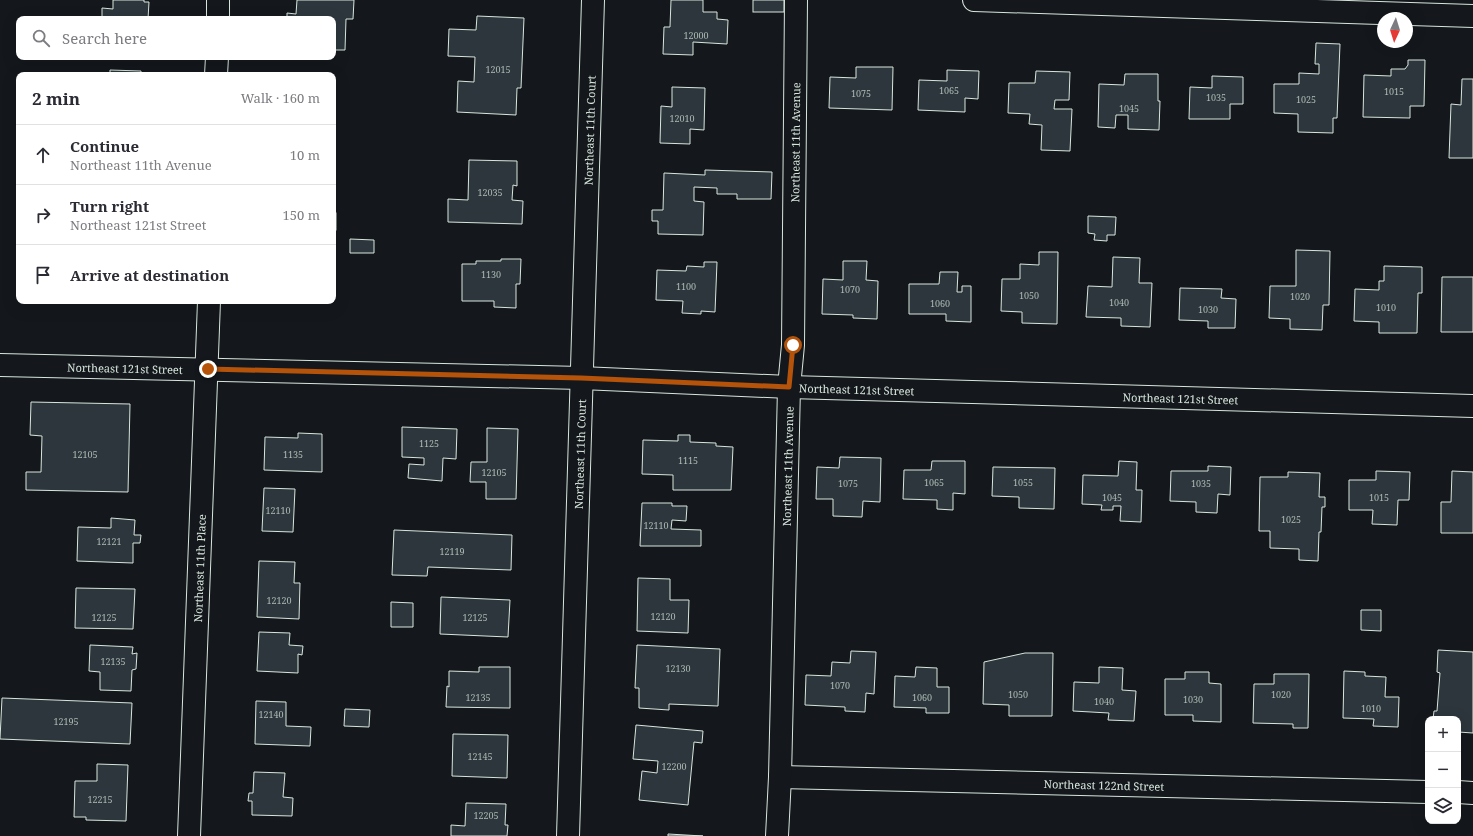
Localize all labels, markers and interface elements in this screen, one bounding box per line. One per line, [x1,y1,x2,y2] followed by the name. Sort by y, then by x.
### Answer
[1377,12,1413,48] north arrow
[16,16,336,60] search box
[30,27,52,49] icon: search
[62,28,147,48] text: Search here
[683,29,709,42] house number: 12000
[485,63,511,76] house number: 12015
[580,75,598,185] street label: Northeast 11th Court
[787,82,803,202] street label: Northeast 11th Avenue
[939,84,959,97] house number: 1065
[1384,85,1404,98] house number: 1015
[32,87,80,110] text: 2 min
[851,87,871,100] house number: 1075
[241,89,320,107] text: Walk · 160 m
[1206,91,1226,104] house number: 1035
[1296,93,1316,106] house number: 1025
[1119,102,1139,115] house number: 1045
[669,112,695,125] house number: 12010
[70,136,139,156] text: Continue
[32,144,54,166] icon: ahead
[290,146,320,164] text: 10 m
[70,156,212,174] text: Northeast 11th Avenue
[477,186,503,199] house number: 12035
[70,196,149,216] text: Turn right
[32,204,54,226] icon: right
[283,206,320,224] text: 150 m
[70,216,206,234] text: Northeast 121st Street
[32,264,54,286] icon: arrive
[70,265,229,285] text: Arrive at destination
[481,268,501,281] house number: 1130
[676,280,696,293] house number: 1100
[840,283,860,296] house number: 1070
[1019,289,1039,302] house number: 1050
[1290,290,1310,303] house number: 1020
[1109,296,1129,309] house number: 1040
[930,297,950,310] house number: 1060
[1376,301,1396,314] house number: 1010
[1198,303,1218,316] house number: 1030
[784,336,802,354] route start
[67,359,183,377] street label: Northeast 121st Street
[199,360,217,378] route end
[799,380,915,398] street label: Northeast 121st Street
[1123,389,1239,407] street label: Northeast 121st Street
[570,399,589,509] street label: Northeast 11th Court
[778,406,796,526] street label: Northeast 11th Avenue
[419,437,439,450] house number: 1125
[72,448,98,461] house number: 12105
[283,448,303,461] house number: 1135
[678,454,698,467] house number: 1115
[481,466,507,479] house number: 12105
[924,476,944,489] house number: 1065
[1013,476,1033,489] house number: 1055
[838,477,858,490] house number: 1075
[1191,477,1211,490] house number: 1035
[1102,491,1122,504] house number: 1045
[1369,491,1389,504] house number: 1015
[265,504,291,517] house number: 12110
[1281,513,1301,526] house number: 1025
[189,514,209,623] street label: Northeast 11th Place
[643,519,669,532] house number: 12110
[96,535,122,548] house number: 12121
[439,545,465,558] house number: 12119
[266,594,292,607] house number: 12120
[650,610,676,623] house number: 12120
[91,611,117,624] house number: 12125
[462,611,488,624] house number: 12125
[100,655,126,668] house number: 12135
[665,662,691,675] house number: 12130
[830,679,850,692] house number: 1070
[1008,688,1028,701] house number: 1050
[1271,688,1291,701] house number: 1020
[465,691,491,704] house number: 12135
[912,691,932,704] house number: 1060
[1183,693,1203,706] house number: 1030
[1094,695,1114,708] house number: 1040
[1361,702,1381,715] house number: 1010
[258,708,284,721] house number: 12140
[53,715,79,728] house number: 12195
[1425,716,1461,824] map controls
[1425,716,1461,752] button: +
[467,750,493,763] house number: 12145
[1425,752,1461,788] button: −
[661,760,687,773] house number: 12200
[1043,776,1164,793] street label: Northeast 122nd Street
[1425,788,1461,824] button: layers
[87,793,113,806] house number: 12215
[473,809,499,822] house number: 12205

